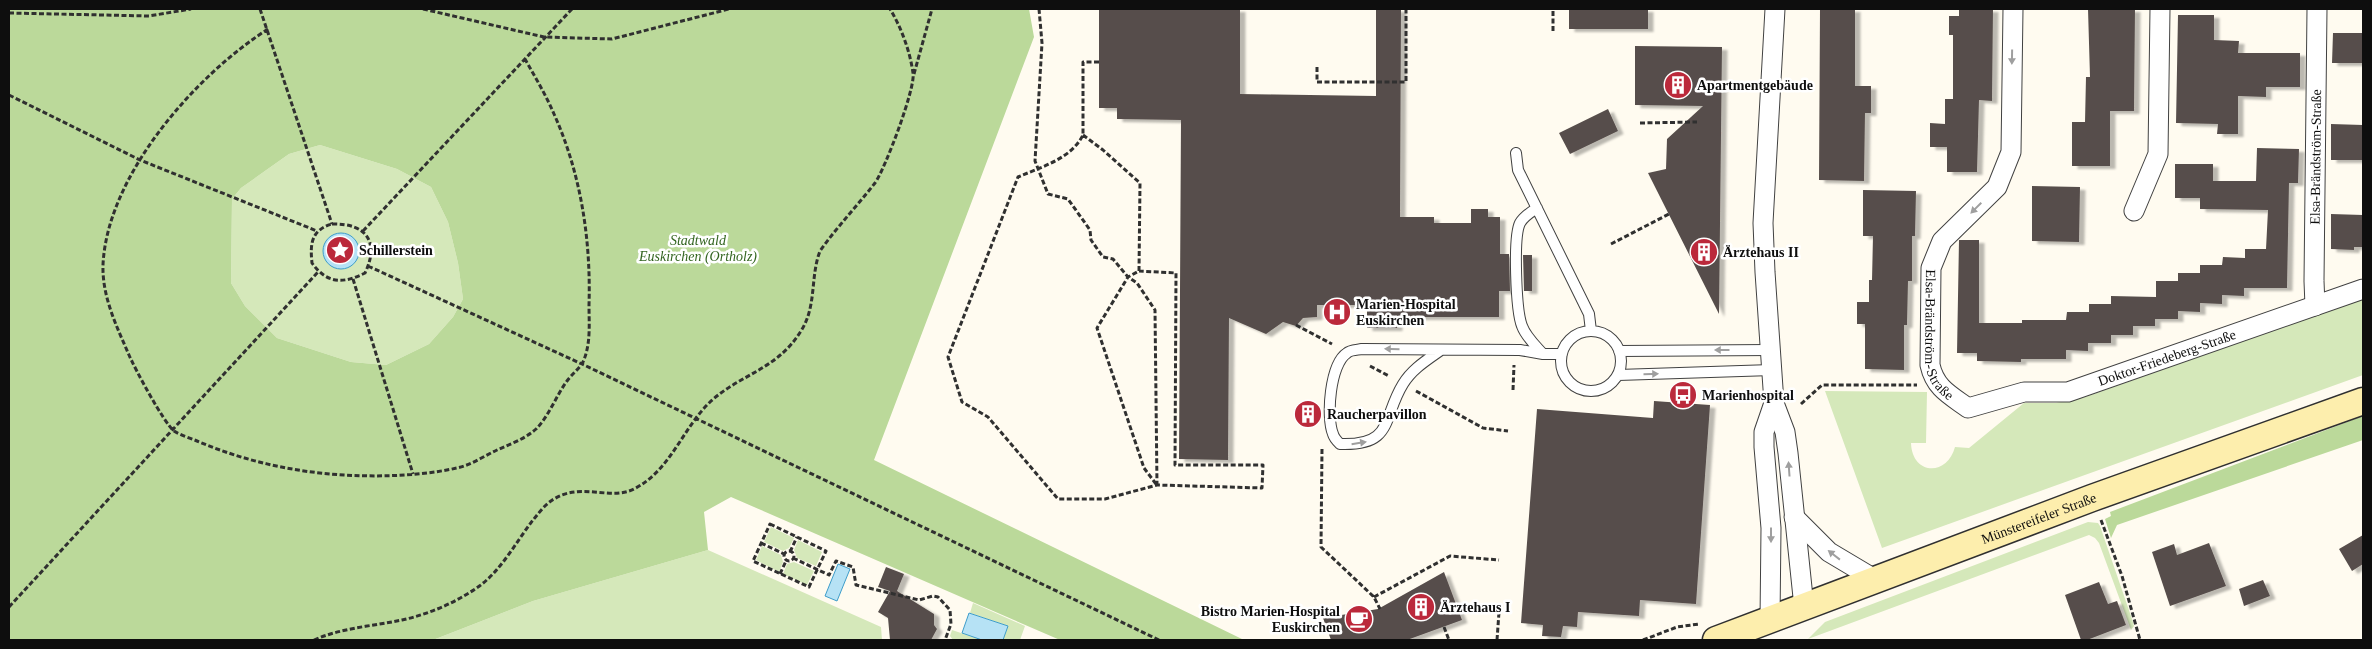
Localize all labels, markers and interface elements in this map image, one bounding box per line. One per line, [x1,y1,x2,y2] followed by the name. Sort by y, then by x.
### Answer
[2008,50,2016,66] one-way arrow
[1663,70,1693,100] building icon: Apartmentgebäude
[1697,78,1813,93] place label: Apartmentgebäude
[2308,89,2324,225] street label: Elsa-Brändström-Straße
[1970,202,1982,214] one-way arrow
[638,233,757,265] park label: Stadtwald Euskirchen (Ortholz)
[325,235,355,265] place icon: Schillerstein
[1689,237,1719,267] building icon: Ärztehaus II
[359,243,433,258] place label: Schillerstein
[1723,245,1799,260] place label: Ärztehaus II
[1922,269,1956,403] street label: Elsa-Brändström-Straße
[1322,297,1352,327] hospital icon: Marien-Hospital Euskirchen
[1356,297,1456,328] place label: Marien-Hospital Euskirchen
[2096,327,2238,389] street label: Doktor-Friedeberg-Straße
[1384,345,1400,353] one-way arrow
[1714,346,1730,354] one-way arrow
[1643,370,1659,378] one-way arrow
[1668,380,1698,410] bus stop icon: Marienhospital
[1702,388,1794,403] place label: Marienhospital
[1293,399,1323,429] building icon: Raucherpavillon
[1327,407,1427,422] place label: Raucherpavillon
[1351,439,1367,447] one-way arrow
[1785,460,1793,476] one-way arrow
[1979,490,2098,547] street label: Münstereifeler Straße
[1766,528,1774,544] one-way arrow
[1828,549,1841,560] one-way arrow
[1406,592,1436,622] building icon: Ärztehaus I
[1440,600,1510,615] place label: Ärztehaus I
[1201,604,1340,635] place label: Bistro Marien-Hospital Euskirchen
[1344,604,1374,634] cafe icon: Bistro Marien-Hospital Euskirchen

